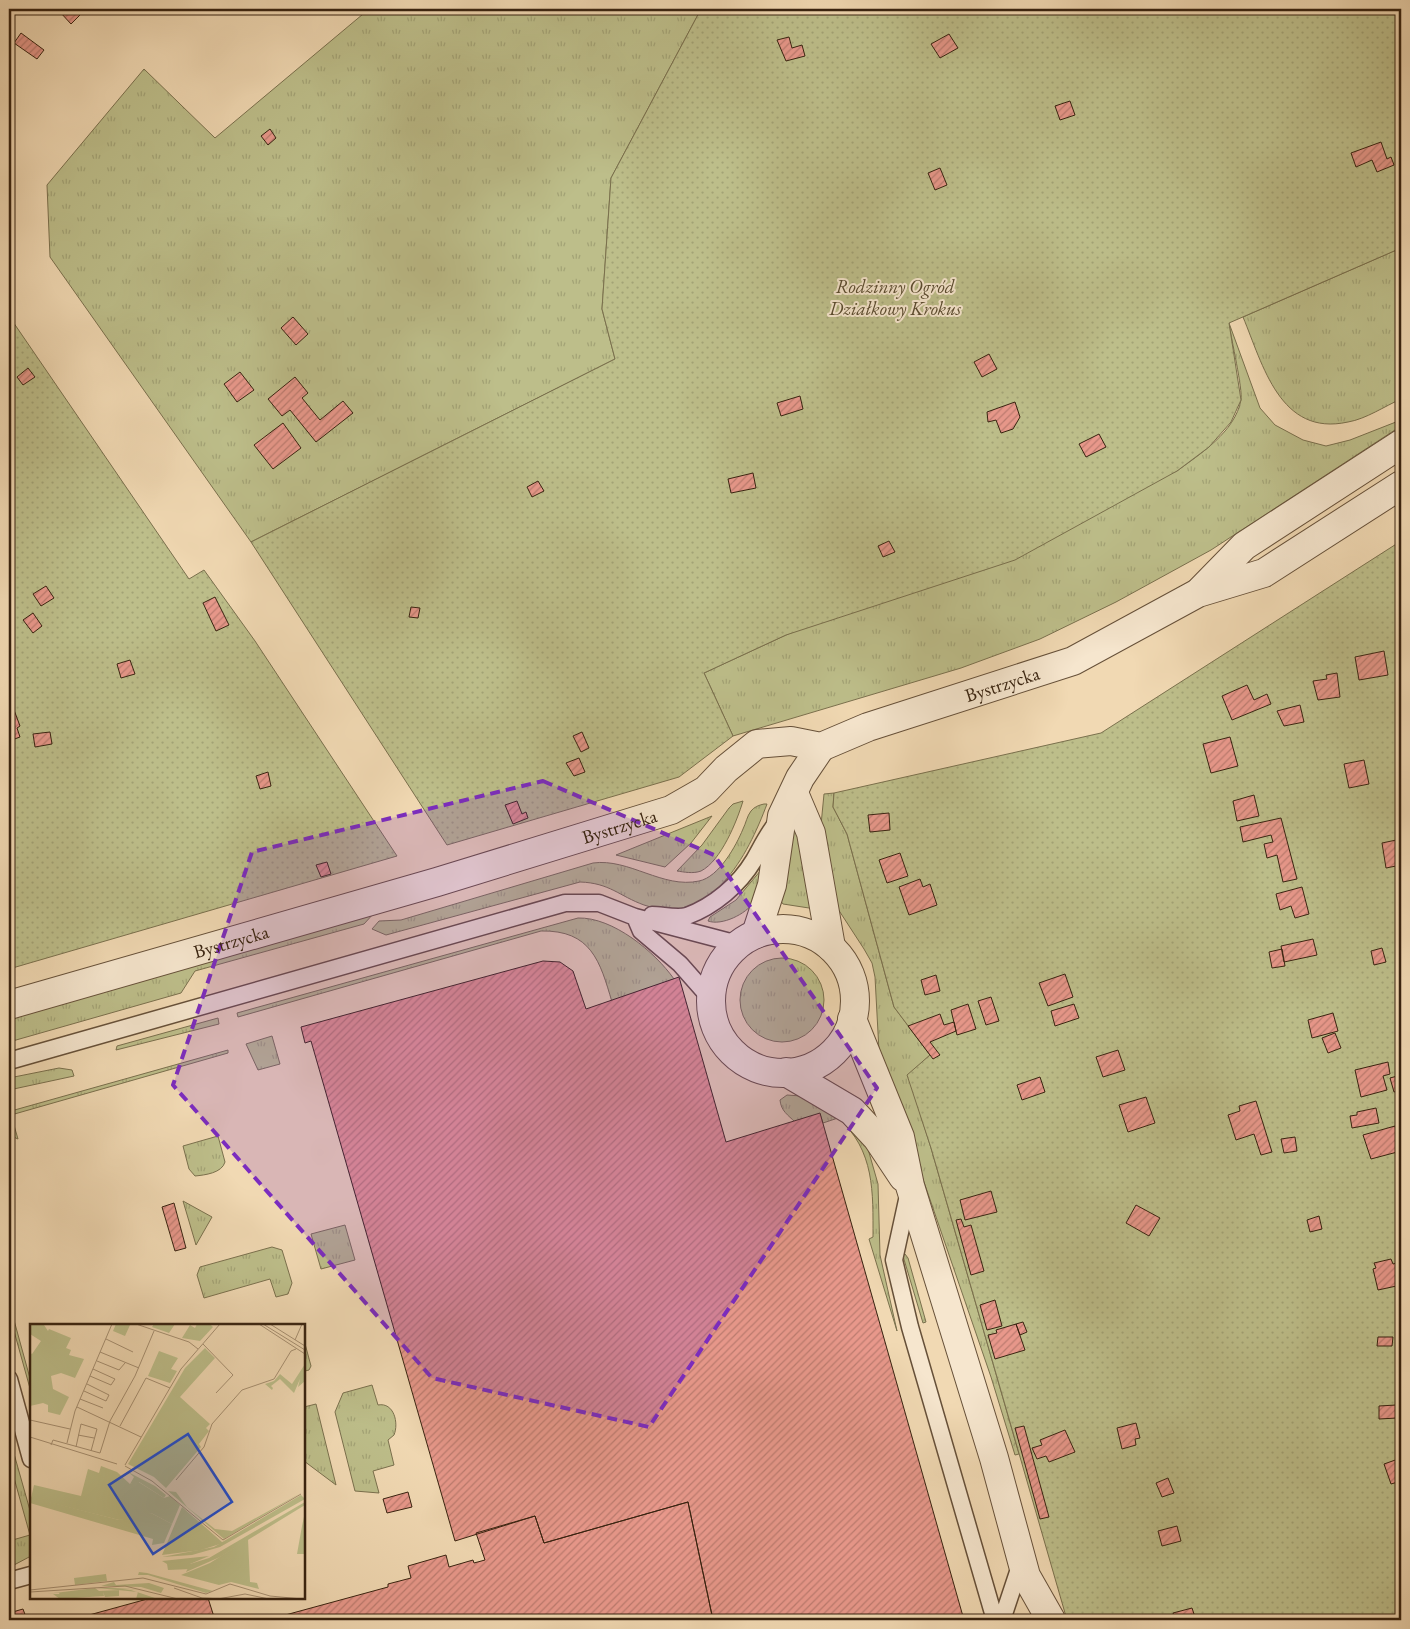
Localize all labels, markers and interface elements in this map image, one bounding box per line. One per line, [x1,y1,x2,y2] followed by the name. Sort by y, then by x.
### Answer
[828,274,962,321] park label: Rodzinny Ogród Działkowy Krokus
[962,660,1043,708] street label: Bystrzycka
[579,803,660,850] street label: Bystrzycka
[191,919,272,964] street label: Bystrzycka
[30,1324,305,1599] inset map

